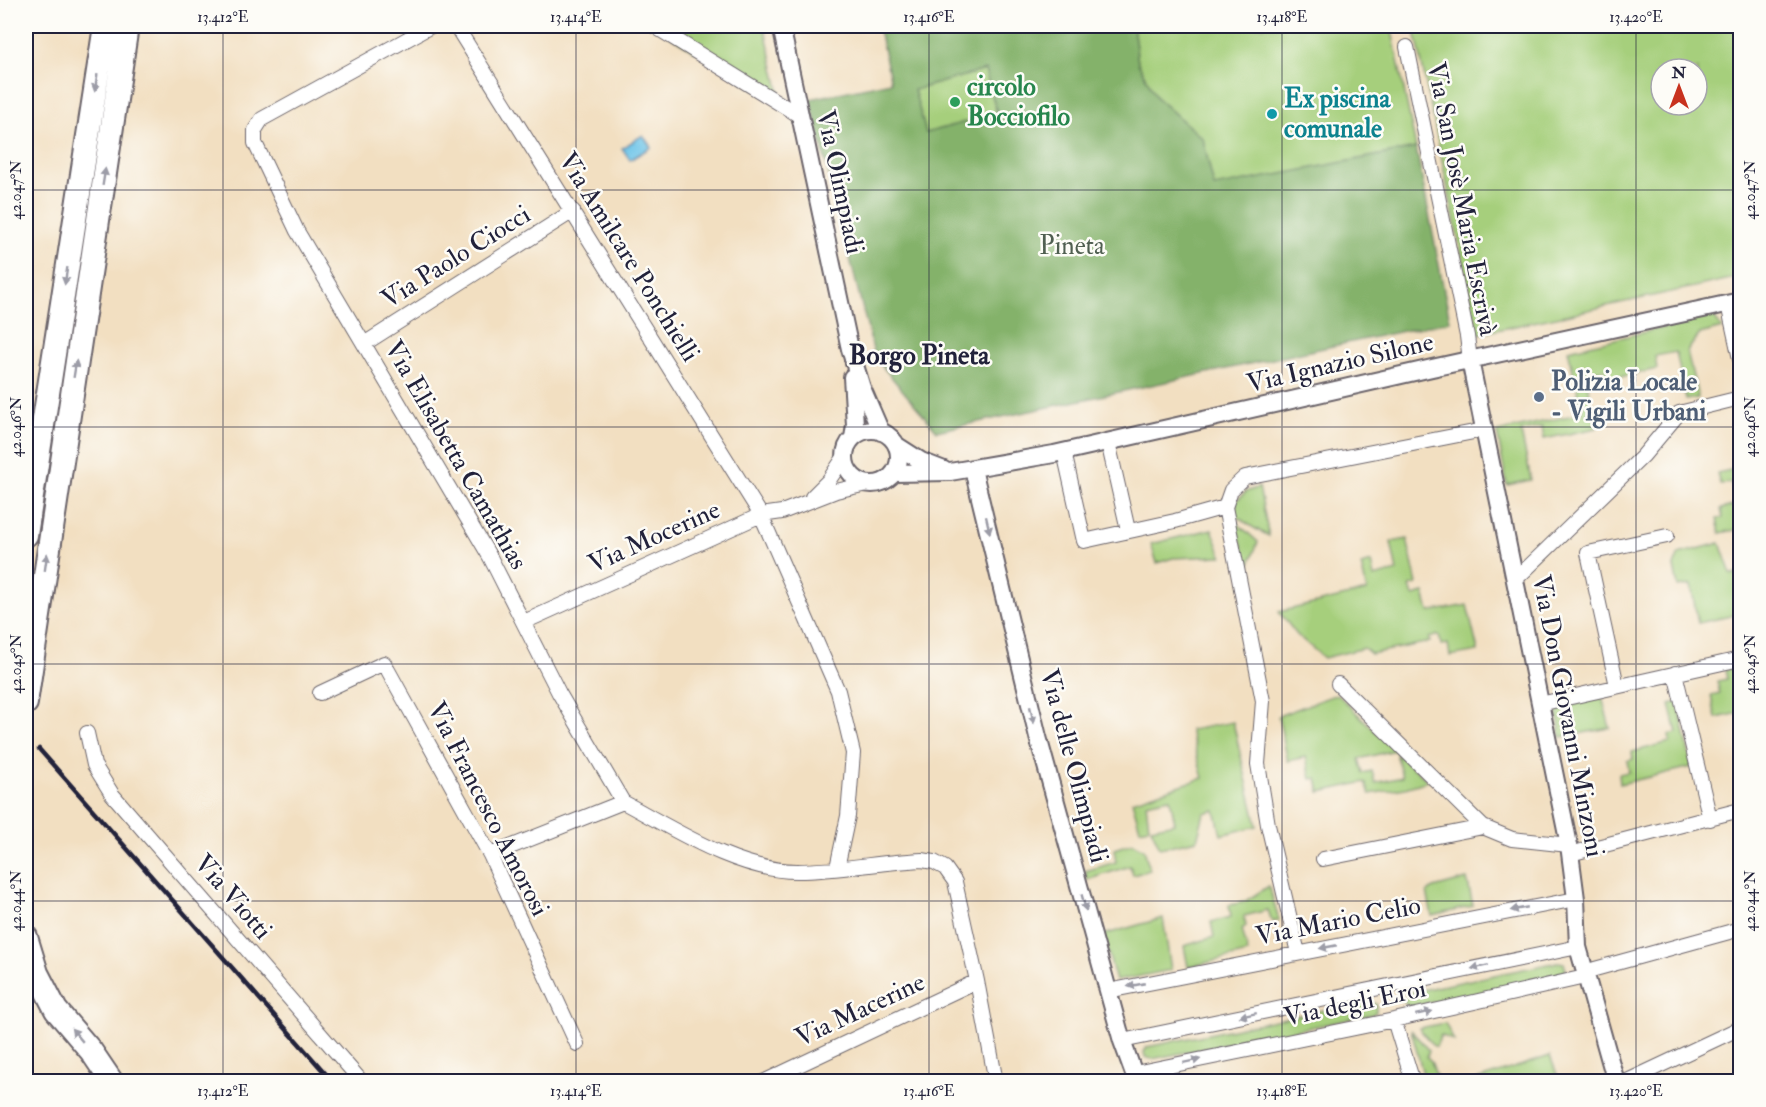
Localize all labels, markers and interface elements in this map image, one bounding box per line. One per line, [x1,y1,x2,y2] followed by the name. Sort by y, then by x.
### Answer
[197,8,249,27] text: 13.412°E
[550,8,602,27] text: 13.414°E
[903,8,955,27] text: 13.416°E
[1257,8,1308,27] text: 13.418°E
[1609,8,1663,27] text: 13.420°E
[1649,57,1709,117] north arrow
[1420,59,1504,339] street label: Via San Josè Maria Escrivà
[1671,63,1687,83] text: N
[967,71,1071,133] place label: circolo Bocciofilo
[91,74,100,93] one-way arrow
[1284,83,1391,145] place label: Ex piscina comunale
[948,95,962,109] marker: circolo Bocciofilo
[808,107,871,257] street label: Via Olimpiadi
[1265,107,1279,121] marker: Ex piscina comunale
[552,146,706,368] street label: Via Amilcare Ponchielli
[7,160,26,220] text: 42.047°N
[1741,160,1760,220] text: 42.047°N
[100,167,109,186] one-way arrow
[376,198,536,315] street label: Via Paolo Ciocci
[1039,230,1105,262] park label: Pineta
[61,267,70,286] one-way arrow
[1243,326,1437,400] street label: Via Ignazio Silone
[377,335,535,575] street label: Via Elisabetta Camathias
[849,339,990,373] district label: Borgo Pineta
[70,360,79,379] one-way arrow
[1551,366,1706,429] place label: Polizia Locale - Vigili Urbani
[1532,390,1546,404] marker: Polizia Locale - Vigili Urbani
[7,396,26,457] text: 42.046°N
[1741,396,1760,457] text: 42.046°N
[583,494,725,580] street label: Via Mocerine
[984,516,993,535] one-way arrow
[41,553,50,572] one-way arrow
[1525,572,1611,860] street label: Via Don Giovanni Minzoni
[7,634,26,694] text: 42.045°N
[1741,634,1760,694] text: 42.045°N
[1032,665,1115,867] street label: Via delle Olimpiadi
[420,696,556,922] street label: Via Francesco Amorosi
[1028,706,1038,725] one-way arrow
[187,848,279,946] street label: Via Viotti
[7,870,26,932] text: 42.044°N
[1741,870,1760,932] text: 42.044°N
[1253,889,1423,953] street label: Via Mario Celio
[1080,895,1089,913] one-way arrow
[1509,905,1528,914] one-way arrow
[1318,943,1337,952] one-way arrow
[1470,963,1489,972] one-way arrow
[790,966,930,1054] street label: Via Macerine
[1281,972,1429,1034] street label: Via degli Eroi
[1127,981,1146,990] one-way arrow
[1415,1008,1434,1017] one-way arrow
[1238,1011,1257,1020] one-way arrow
[71,1028,84,1043] one-way arrow
[1183,1056,1202,1065] one-way arrow
[197,1082,249,1101] text: 13.412°E
[550,1082,602,1101] text: 13.414°E
[903,1082,955,1101] text: 13.416°E
[1257,1082,1308,1101] text: 13.418°E
[1609,1082,1663,1101] text: 13.420°E

